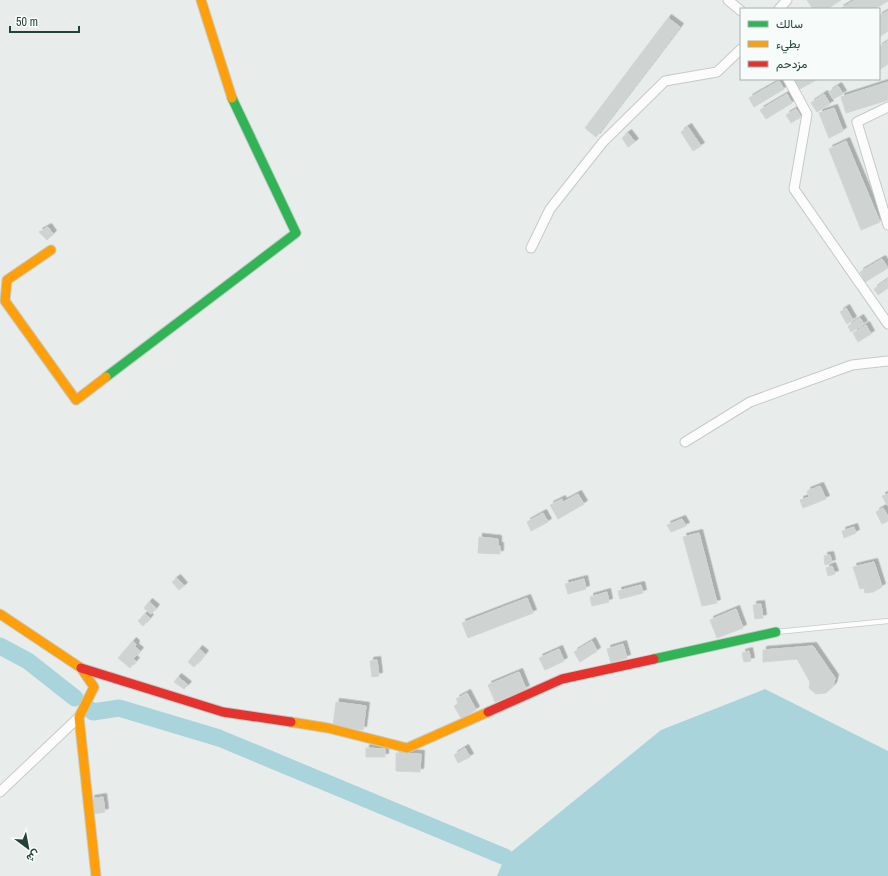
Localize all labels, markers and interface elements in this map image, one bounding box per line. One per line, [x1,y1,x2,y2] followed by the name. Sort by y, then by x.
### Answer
[10,8,79,34] scale bar
[740,8,880,80] legend
[16,14,38,30] text: 50 m
[776,16,803,32] text: سالك
[776,36,800,54] text: بطيء
[776,56,807,72] text: مزدحم
[8,828,48,868] north arrow
[24,847,43,866] text: ش

